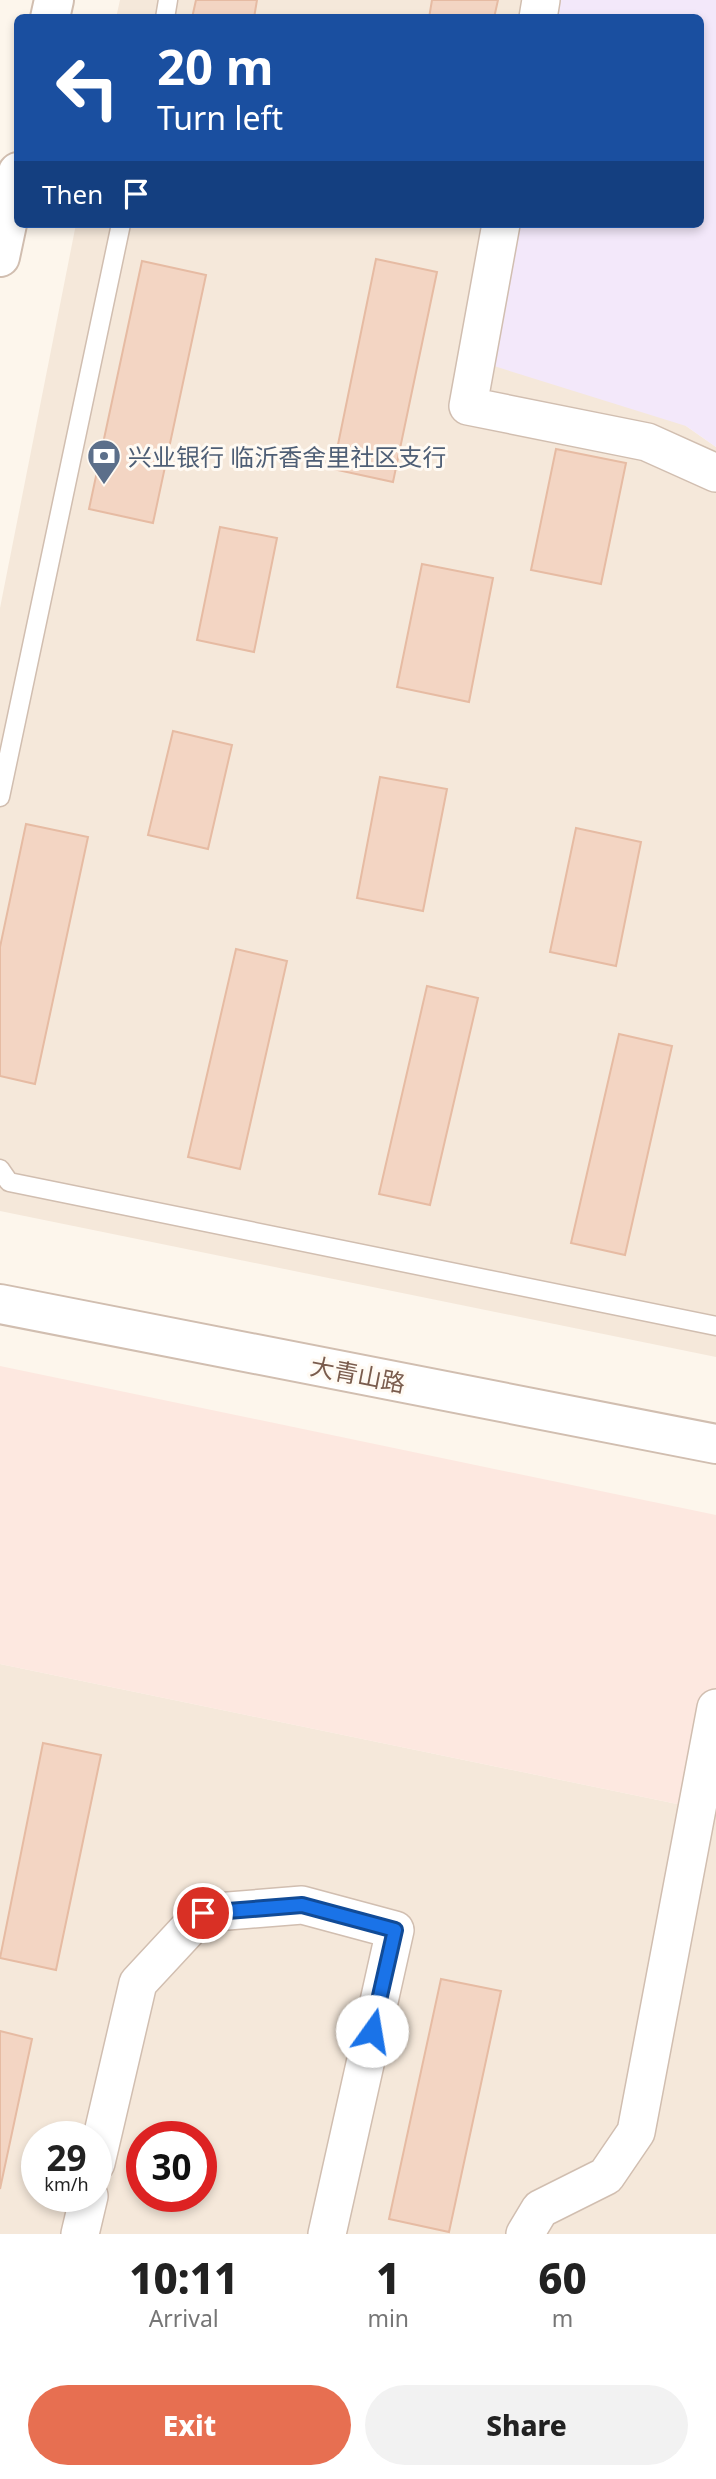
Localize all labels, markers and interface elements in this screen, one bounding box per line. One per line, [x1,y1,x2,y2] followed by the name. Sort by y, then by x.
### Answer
[157,33,274,99] text: 20 m
[42,42,133,133] icon: left
[157,96,283,139] text: Turn left
[117,175,155,213] icon: arrive
[42,176,103,212] text: Then
[85,437,123,486] bank icon: 兴业银行 临沂香舍里社区支行
[128,440,446,473] place label: 兴业银行 临沂香舍里社区支行
[308,1349,408,1399] street label: 大青山路
[173,1883,233,1943] pin
[184,1894,222,1932] icon: arrive
[335,1994,409,2068] position arrow
[126,2121,217,2212] speed limit sign: 30
[46,2134,87,2181] text: 29
[44,2172,89,2196] text: km/h
[129,2249,238,2306] text: 10:11
[376,2249,400,2306] text: 1
[538,2249,587,2306] text: 60
[149,2302,219,2334] text: Arrival
[367,2302,409,2334] text: min
[552,2302,573,2334] text: m
[28,2385,351,2465] button: Exit
[365,2385,688,2465] button: Share

